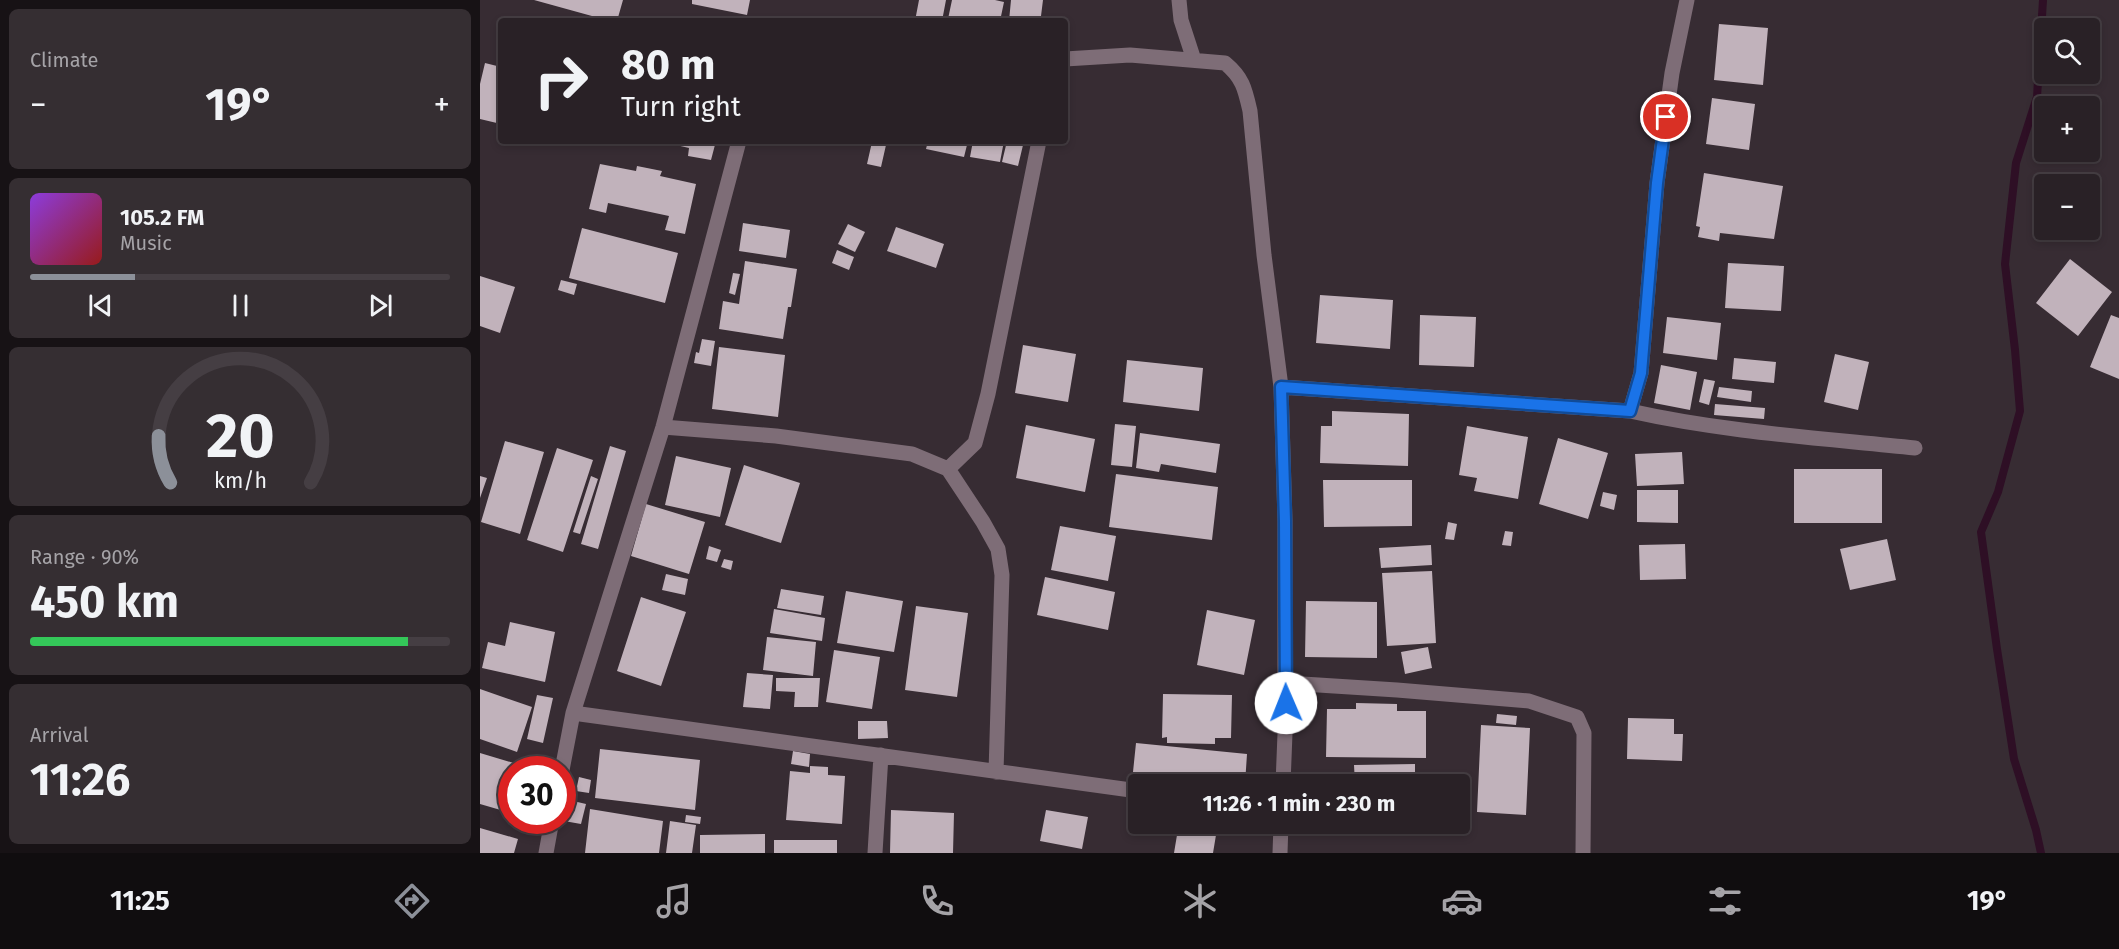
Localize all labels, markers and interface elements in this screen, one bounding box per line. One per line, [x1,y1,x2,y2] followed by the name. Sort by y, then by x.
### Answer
[2034,18,2100,240] map controls
[2034,18,2100,84] button: search
[621,40,715,90] text: 80 m
[522,42,600,120] icon: right
[30,48,98,72] text: Climate
[205,78,275,132] text: 19°
[30,85,47,125] text: −
[434,85,450,125] text: +
[621,91,741,123] text: Turn right
[1640,91,1691,142] pin
[2034,96,2100,162] button: +
[1649,100,1682,133] icon: arrive
[2034,174,2100,240] button: −
[120,204,204,231] text: 105.2 FM
[120,231,172,255] text: Music
[84,289,117,322] icon: previous
[224,289,257,322] icon: pause
[364,289,397,322] icon: next
[206,400,274,475] text: 20
[213,469,267,495] text: km/h
[30,545,139,569] text: Range · 90%
[30,575,179,629] text: 450 km
[1254,671,1318,735] position arrow
[30,723,89,747] text: Arrival
[30,753,130,807] text: 11:26
[498,756,576,834] speed limit sign: 30
[1203,790,1395,817] text: 11:26 · 1 min · 230 m
[391,880,433,922] icon: directions
[653,880,695,922] icon: music
[916,880,958,922] icon: phone
[1179,880,1221,922] icon: climate
[1441,880,1483,922] icon: car
[1704,880,1746,922] icon: filters
[110,885,170,917] text: 11:25
[1967,885,2009,917] text: 19°

